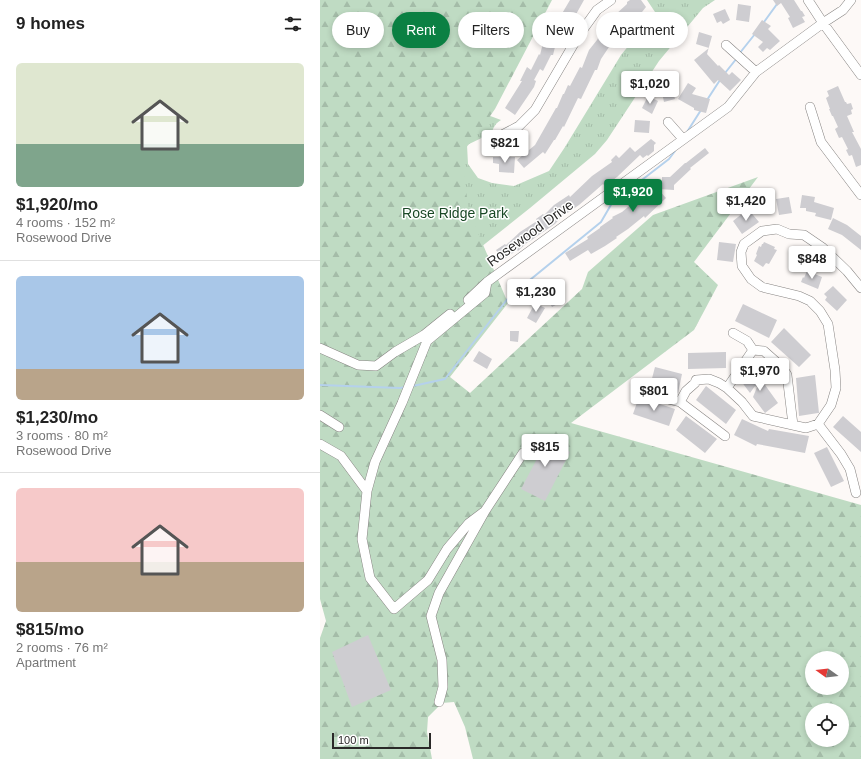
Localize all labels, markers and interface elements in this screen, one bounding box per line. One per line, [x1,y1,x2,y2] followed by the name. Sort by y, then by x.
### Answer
[332,12,384,48] chip: Buy
[392,12,450,48] chip: Rent
[458,12,524,48] chip: Filters
[532,12,588,48] chip: New
[596,12,688,48] chip: Apartment
[282,13,304,35] icon: filters
[16,14,85,33] text: 9 homes
[617,71,683,105] pin: $1,020
[630,76,670,91] text: $1,020
[124,89,196,161] icon: home
[481,130,529,164] pin: $821
[491,135,519,150] text: $821
[600,179,666,213] pin: $1,920
[613,184,653,199] text: $1,920
[713,188,779,222] pin: $1,420
[726,193,766,208] text: $1,420
[16,195,98,214] text: $1,920/mo
[484,196,576,270] street label: Rosewood Drive
[402,205,509,221] park label: Rose Ridge Park
[16,215,115,230] text: 4 rooms · 152 m²
[16,230,111,245] text: Rosewood Drive
[788,246,836,280] pin: $848
[798,251,826,266] text: $848
[503,279,569,313] pin: $1,230
[516,284,556,299] text: $1,230
[124,302,196,374] icon: home
[727,358,793,392] pin: $1,970
[740,363,780,378] text: $1,970
[630,378,678,412] pin: $801
[640,383,668,398] text: $801
[16,408,98,427] text: $1,230/mo
[16,428,108,443] text: 3 rooms · 80 m²
[521,434,569,468] pin: $815
[531,439,559,454] text: $815
[16,443,111,458] text: Rosewood Drive
[124,514,196,586] icon: home
[16,620,84,639] text: $815/mo
[16,640,108,655] text: 2 rooms · 76 m²
[805,651,849,695] north arrow
[805,651,849,747] map controls
[16,655,76,670] text: Apartment
[805,703,849,747] button: locate
[332,731,431,750] scale bar
[338,734,369,746] text: 100 m

